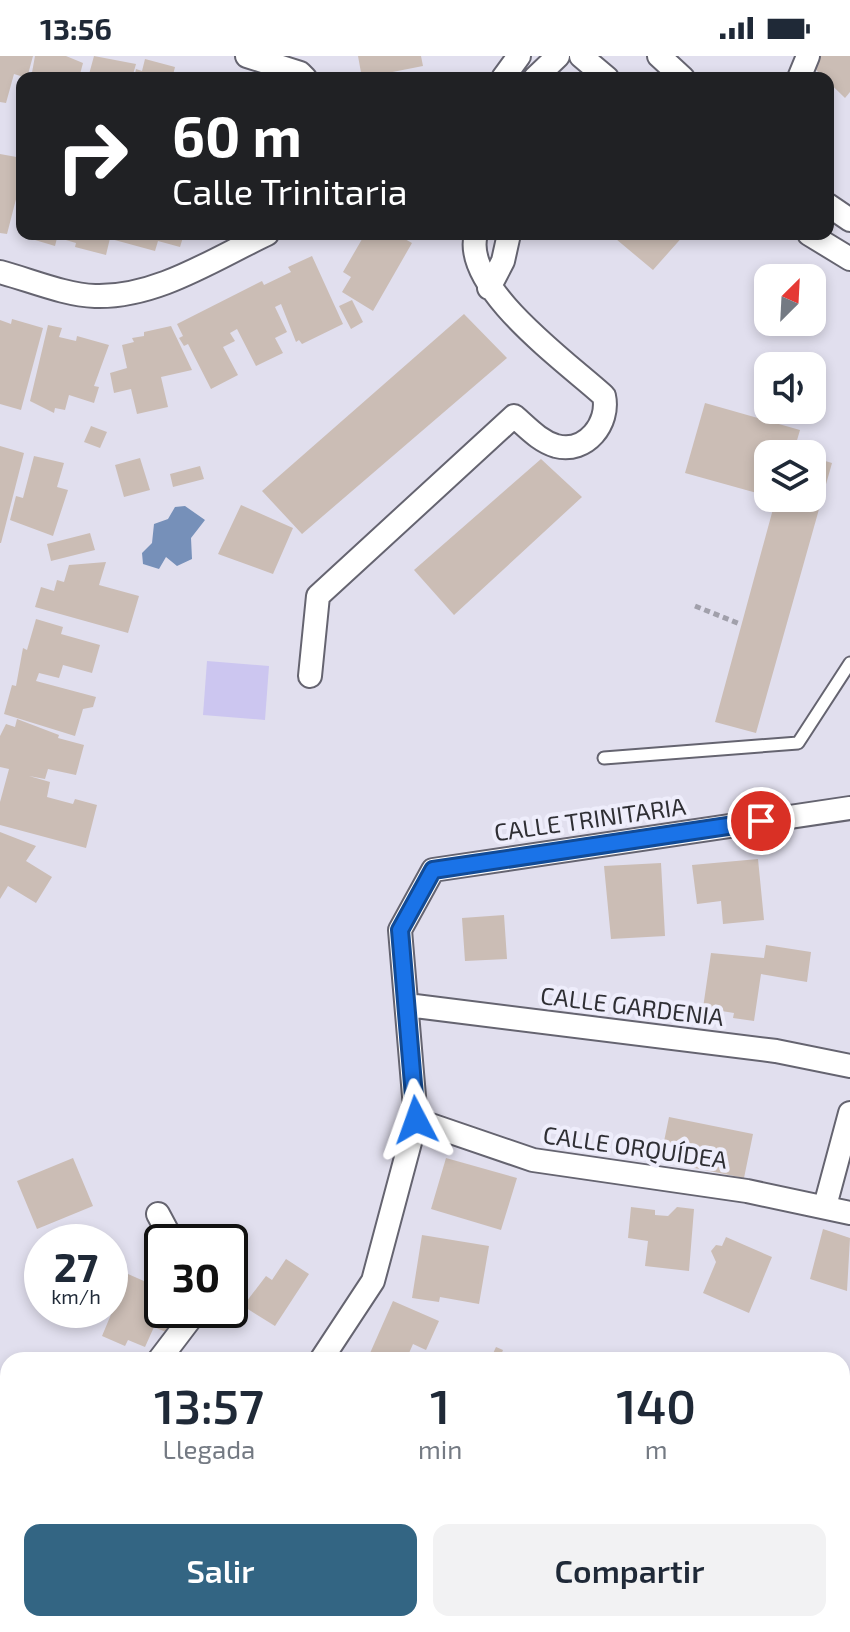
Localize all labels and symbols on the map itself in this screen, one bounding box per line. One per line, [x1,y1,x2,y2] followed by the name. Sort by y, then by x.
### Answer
[754,264,826,336] north arrow
[727,787,795,855] pin
[492,791,688,846] street label: CALLE TRINITARIA
[539,980,726,1031] street label: CALLE GARDENIA
[374,1078,458,1162] position arrow
[541,1119,729,1174] street label: CALLE ORQUÍDEA
[144,1224,248,1328] speed limit sign: 30

